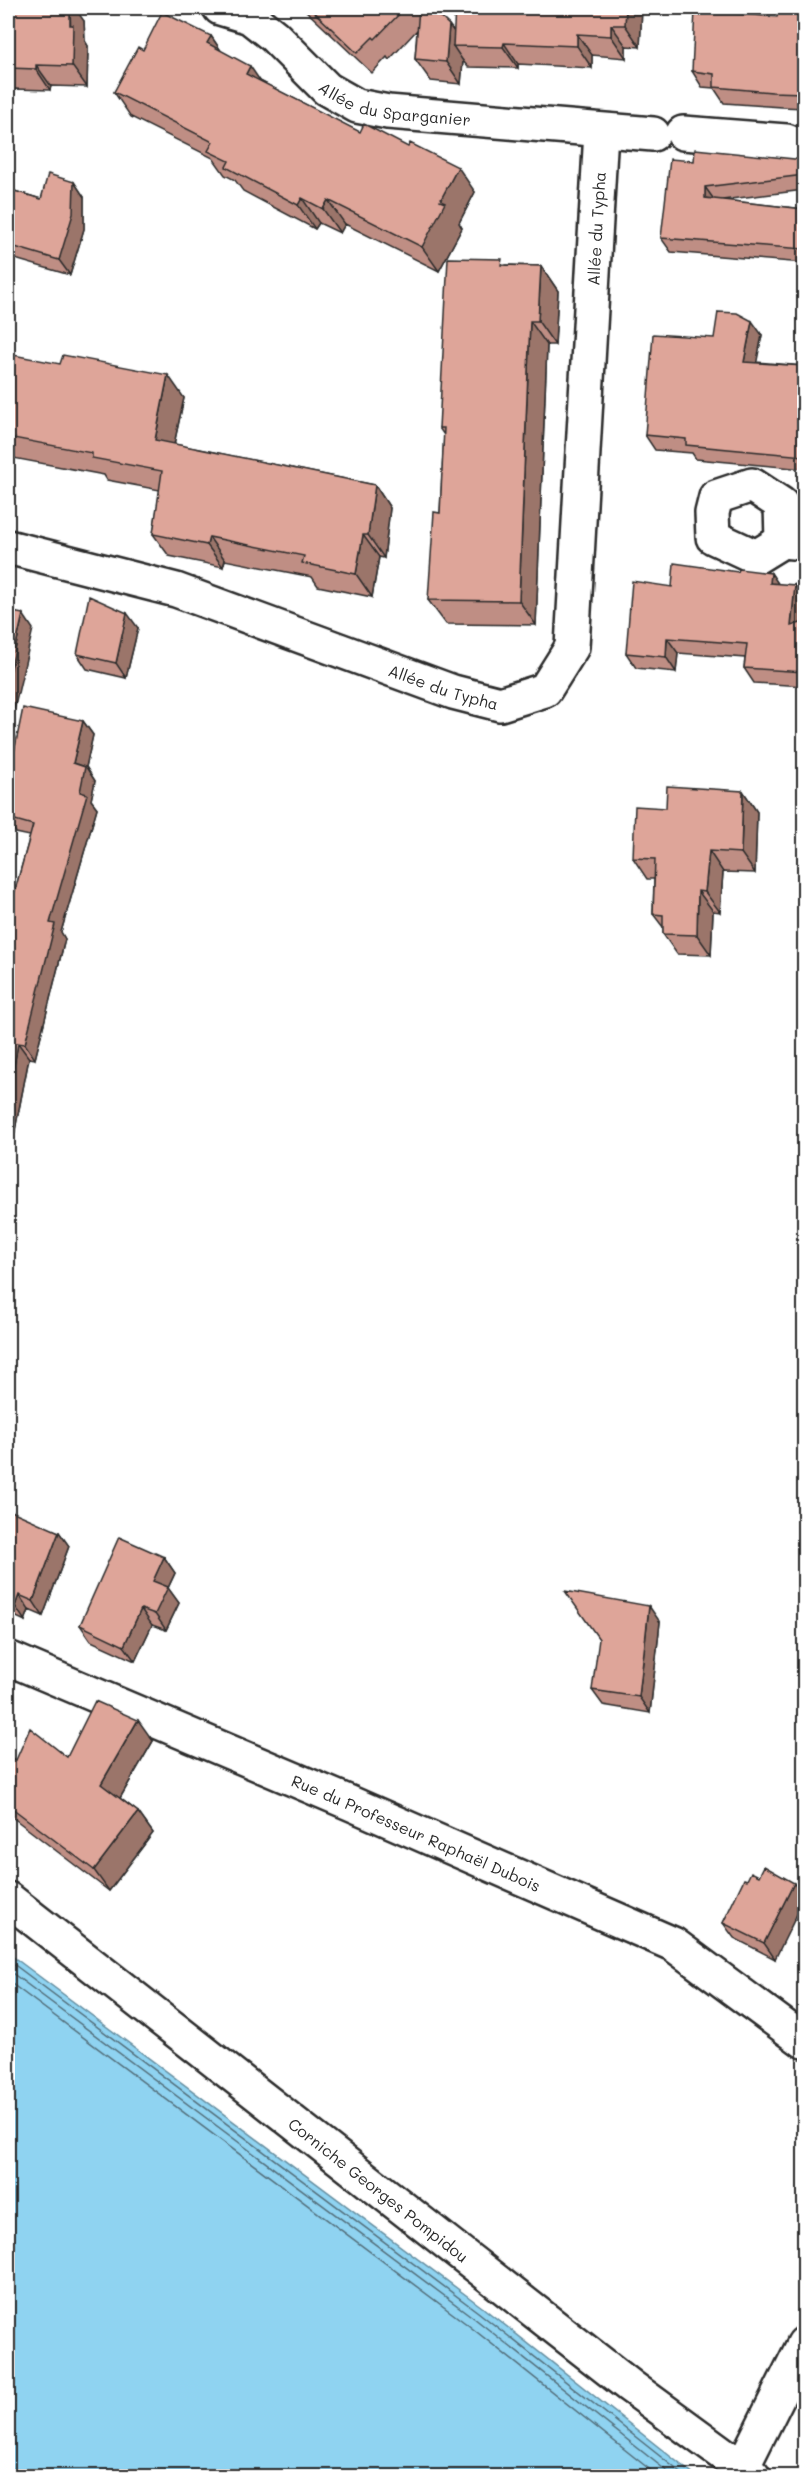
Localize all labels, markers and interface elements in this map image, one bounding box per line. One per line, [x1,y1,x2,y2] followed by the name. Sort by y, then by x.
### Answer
[315,77,472,129] street label: Allée du Sparganier
[582,171,609,286] street label: Allée du Typha
[386,659,501,714] street label: Allée du Typha
[289,1769,544,1896] street label: Rue du Professeur Raphaël Dubois
[285,2112,473,2266] street label: Corniche Georges Pompidou

